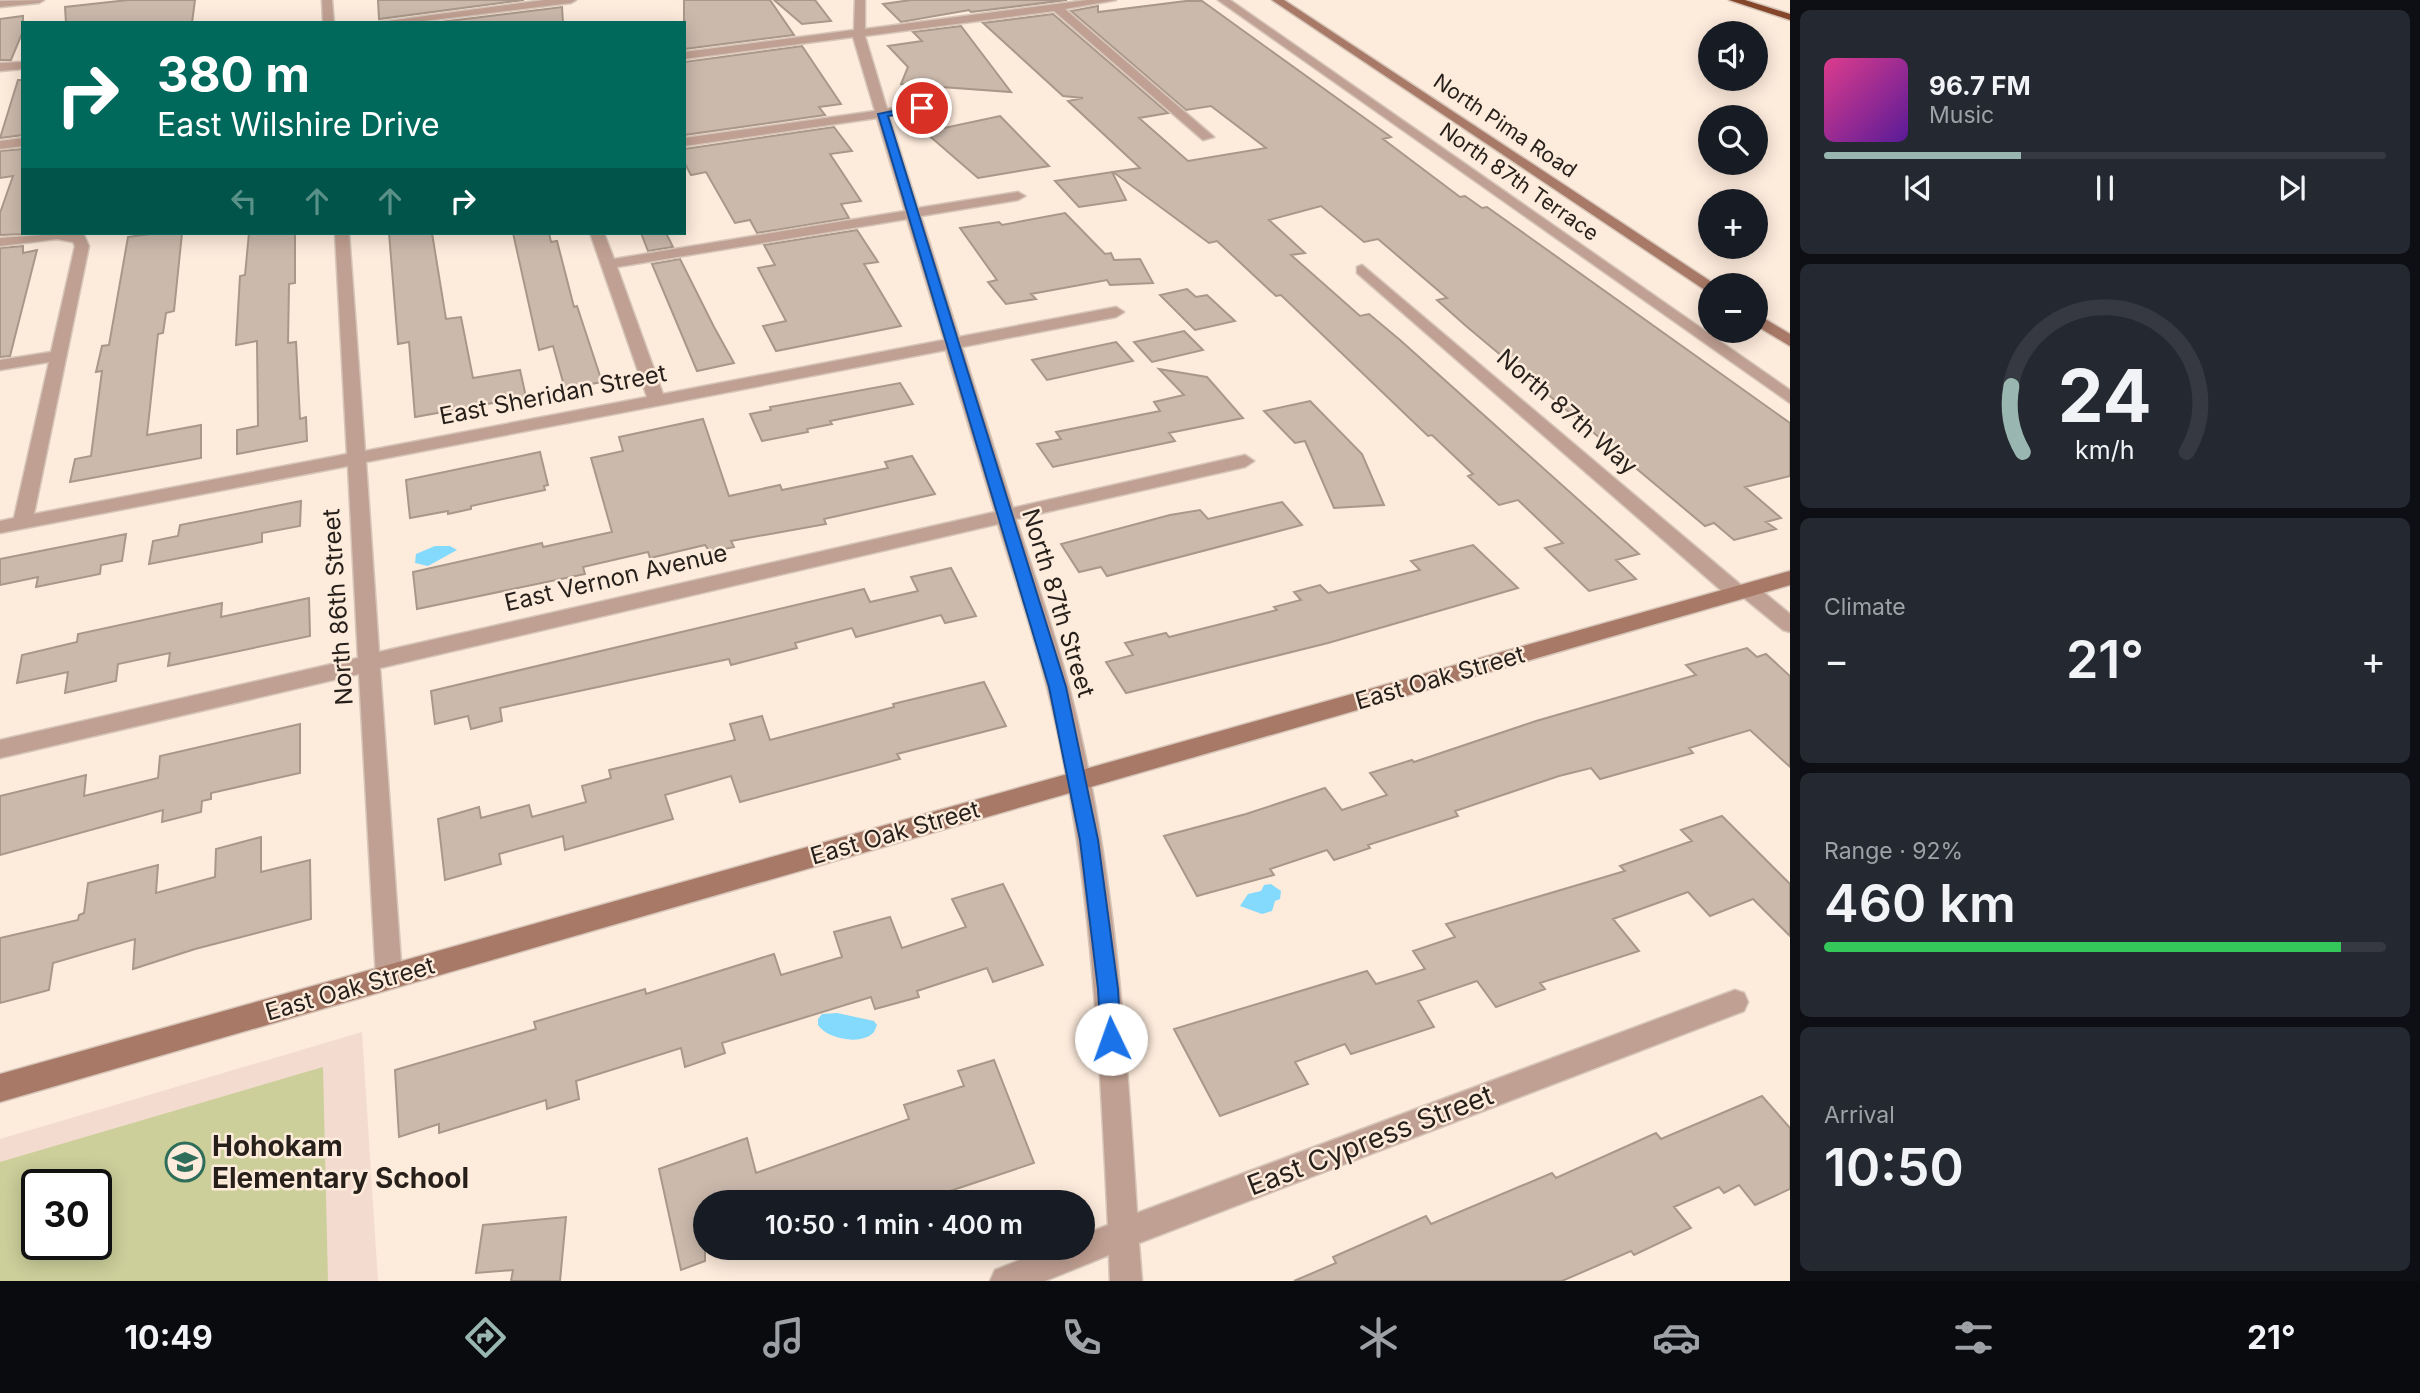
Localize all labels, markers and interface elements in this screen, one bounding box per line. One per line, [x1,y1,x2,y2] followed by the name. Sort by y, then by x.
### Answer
[1698,21,1768,343] map controls
[1698,21,1768,91] button: sound
[157,45,310,104] text: 380 m
[42,49,133,140] icon: right
[1429,69,1582,183] street label: North Pima Road
[1929,70,2031,101] text: 96.7 FM
[892,78,952,138] pin
[903,89,941,127] icon: arrive
[1929,101,1994,129] text: Music
[157,105,440,144] text: East Wilshire Drive
[1698,105,1768,175] button: search
[1435,117,1604,246] street label: North 87th Terrace
[1899,169,1937,207] icon: previous
[2086,169,2124,207] icon: pause
[2273,169,2311,207] icon: next
[225,182,263,220] icon: left
[298,182,336,220] icon: ahead
[371,182,409,220] icon: ahead
[444,182,482,220] icon: right
[1698,189,1768,259] button: +
[1698,273,1768,343] button: −
[1491,343,1644,481] street label: North 87th Way
[2058,352,2152,441] text: 24
[437,358,669,431] street label: East Sheridan Street
[2075,435,2135,465] text: km/h
[1016,505,1101,701] street label: North 87th Street
[316,508,359,706] street label: North 86th Street
[502,538,730,617] street label: East Vernon Avenue
[1824,593,1906,621] text: Climate
[2066,628,2144,691] text: 21°
[1824,637,1849,683] text: −
[2361,637,2386,683] text: +
[1352,639,1528,716] street label: East Oak Street
[807,794,983,871] street label: East Oak Street
[1824,837,1963,865] text: Range · 92%
[1824,872,2016,935] text: 460 km
[262,950,438,1027] street label: East Oak Street
[1074,1002,1148,1076] position arrow
[1242,1077,1498,1203] street label: East Cypress Street
[1824,1101,1895,1129] text: Arrival
[212,1129,469,1195] place label: Hohokam Elementary School
[1824,1136,1964,1199] text: 10:50
[164,1141,206,1183] school or university icon: Hohokam Elementary School
[21,1169,112,1260] speed limit sign: 30
[765,1209,1023,1240] text: 10:50 · 1 min · 400 m
[461,1313,510,1362] icon: directions
[759,1313,808,1362] icon: music
[1057,1313,1106,1362] icon: phone
[1354,1313,1403,1362] icon: climate
[1652,1313,1701,1362] icon: car
[1949,1313,1998,1362] icon: filters
[124,1318,213,1357] text: 10:49
[2247,1318,2296,1357] text: 21°

